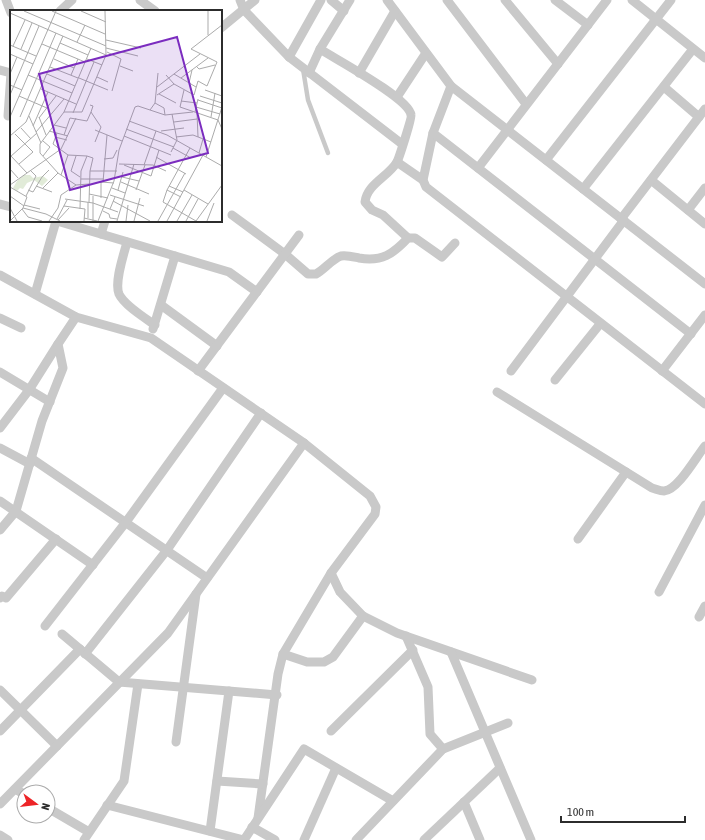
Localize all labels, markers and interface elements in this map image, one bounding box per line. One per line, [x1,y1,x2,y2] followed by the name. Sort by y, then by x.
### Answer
[10,10,222,222] inset map
[16,784,56,824] north arrow
[561,798,685,824] scale bar
[39,802,52,811] text: N
[567,805,594,819] text: 100 m

